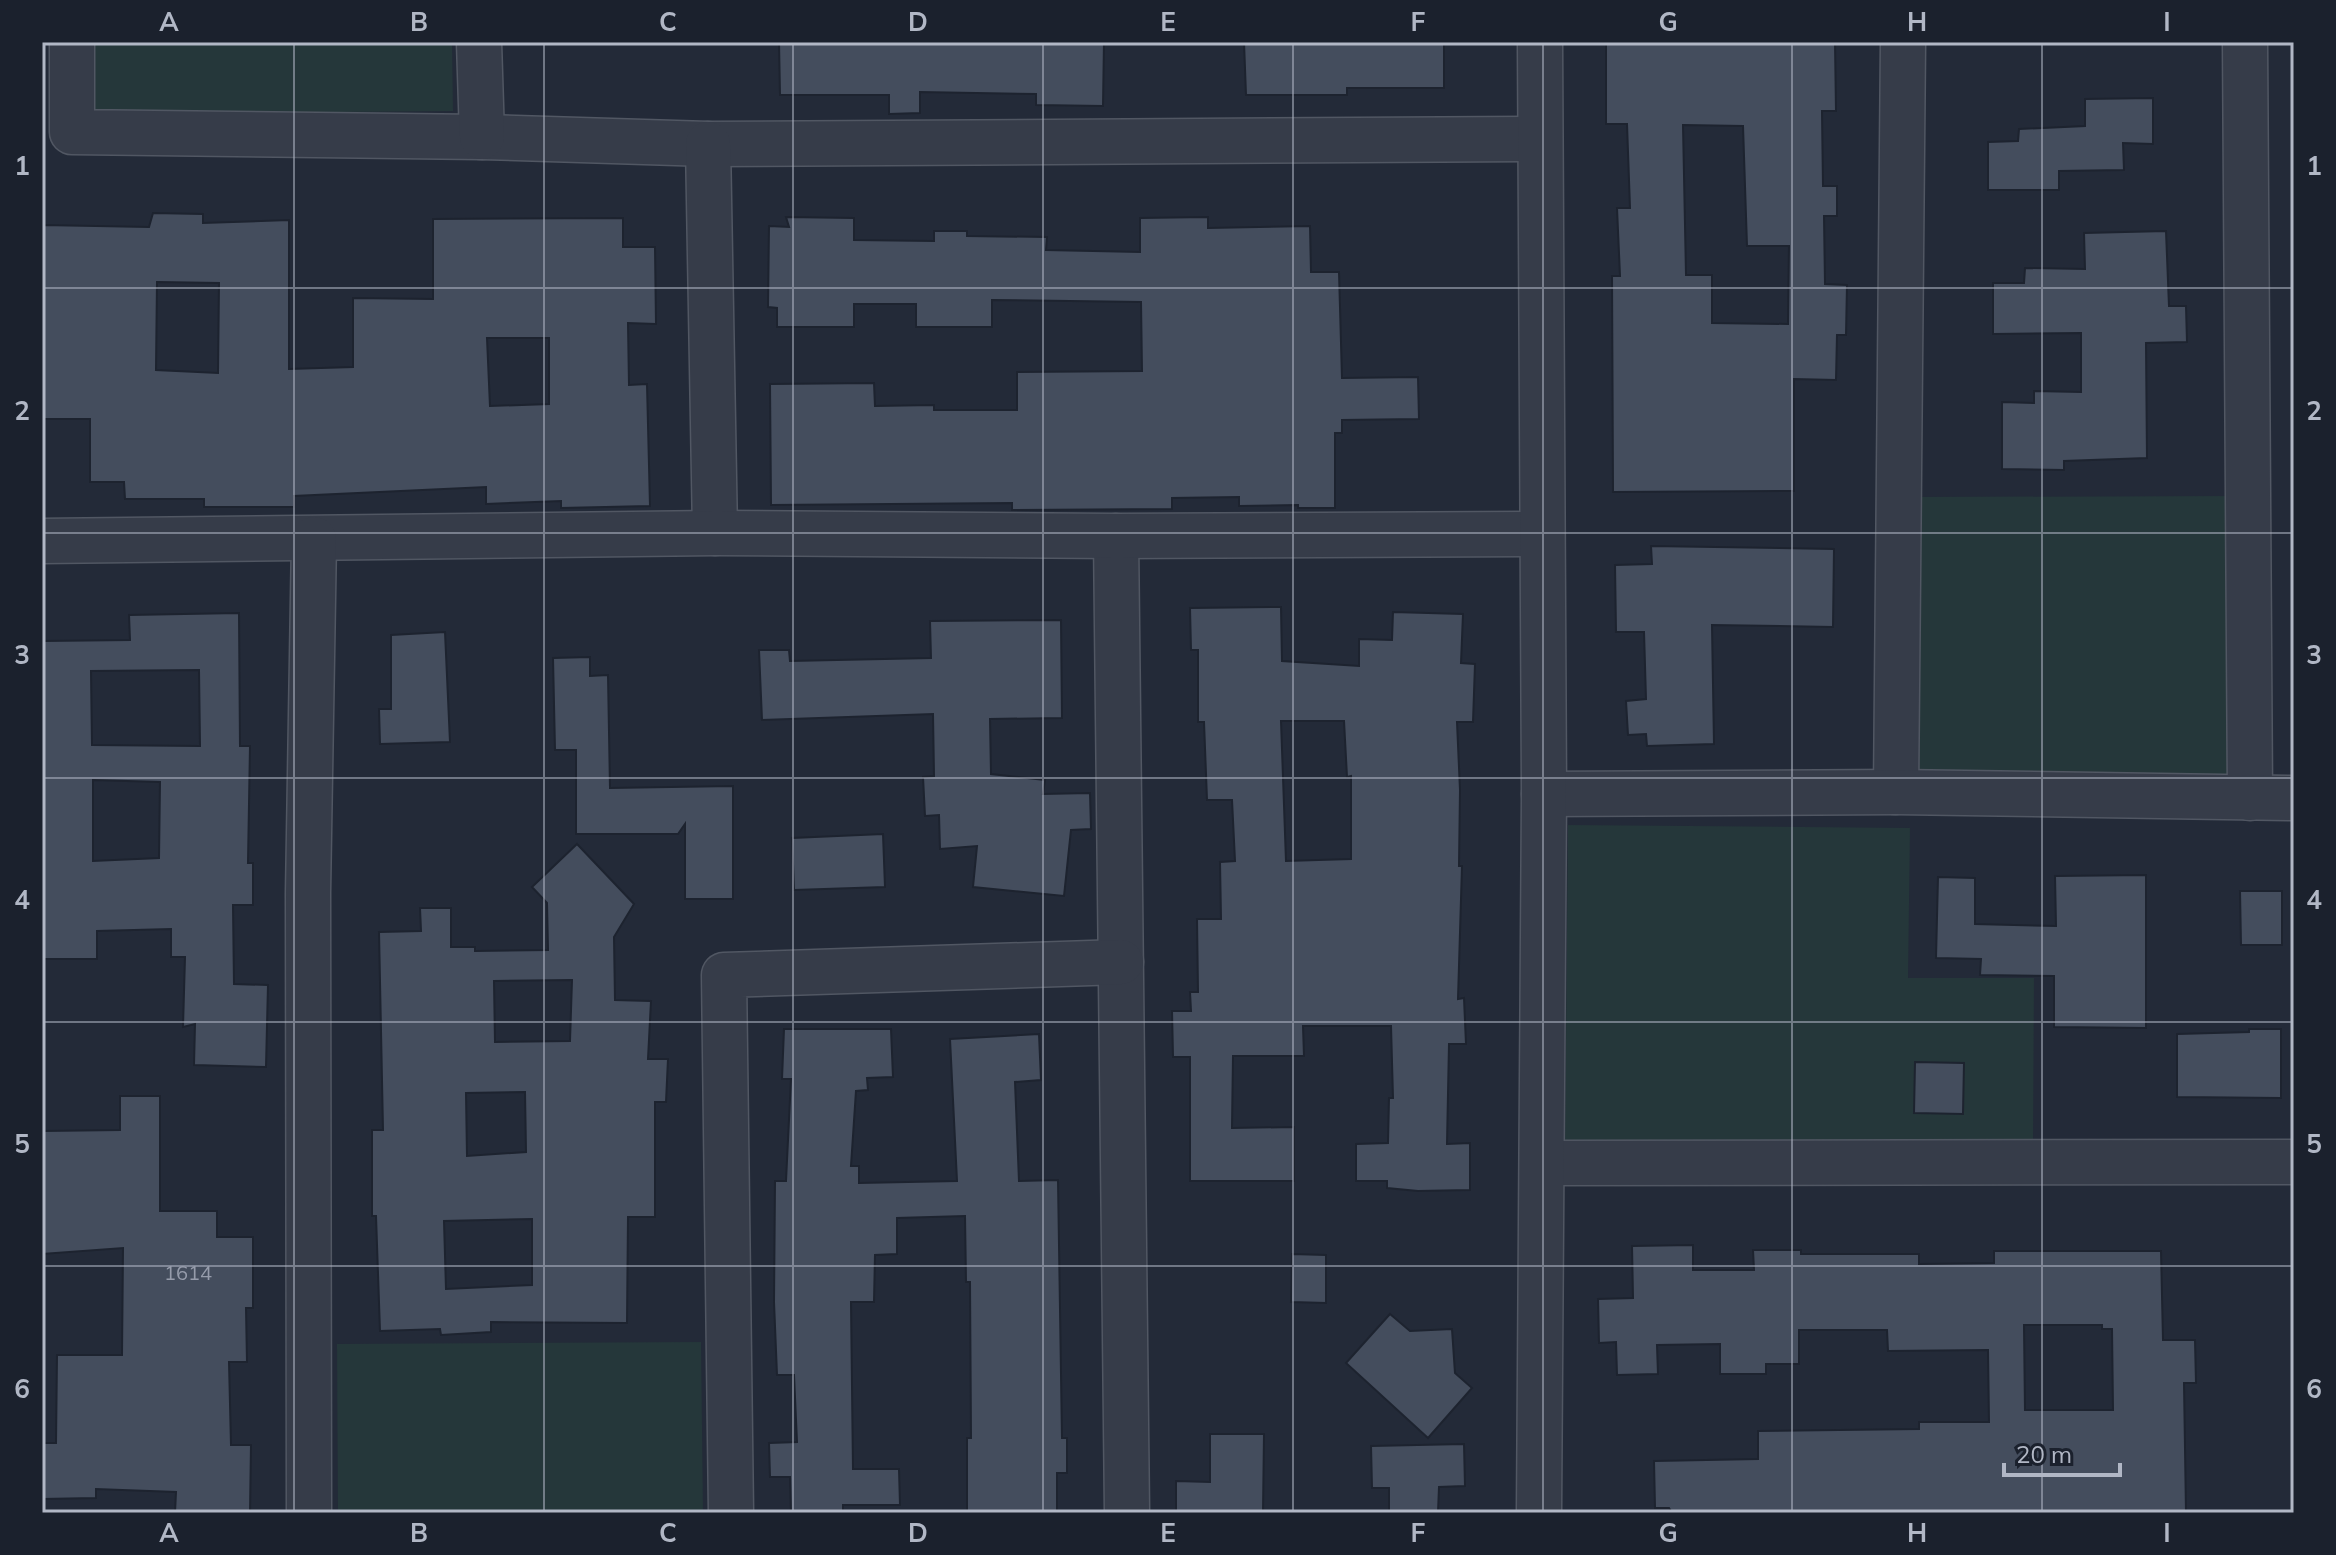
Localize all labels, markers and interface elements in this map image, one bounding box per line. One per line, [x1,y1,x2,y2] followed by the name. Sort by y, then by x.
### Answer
[159,5,179,38] text: A
[410,5,428,38] text: B
[659,5,677,38] text: C
[908,5,928,38] text: D
[1160,5,1176,38] text: E
[1411,5,1426,38] text: F
[1658,5,1678,38] text: G
[1907,5,1927,38] text: H
[2163,5,2171,38] text: I
[14,149,30,182] text: 1
[2306,149,2322,182] text: 1
[14,394,30,427] text: 2
[2306,394,2322,427] text: 2
[14,638,30,671] text: 3
[2306,638,2322,671] text: 3
[14,883,30,916] text: 4
[2306,883,2322,916] text: 4
[14,1127,30,1160] text: 5
[2306,1127,2322,1160] text: 5
[164,1260,212,1285] house number: 1614
[14,1372,30,1405] text: 6
[2306,1372,2322,1405] text: 6
[2004,1427,2120,1477] scale bar
[2016,1439,2072,1469] text: 20 m
[159,1516,179,1549] text: A
[410,1516,428,1549] text: B
[659,1516,677,1549] text: C
[908,1516,928,1549] text: D
[1160,1516,1176,1549] text: E
[1411,1516,1426,1549] text: F
[1658,1516,1678,1549] text: G
[1907,1516,1927,1549] text: H
[2163,1516,2171,1549] text: I

